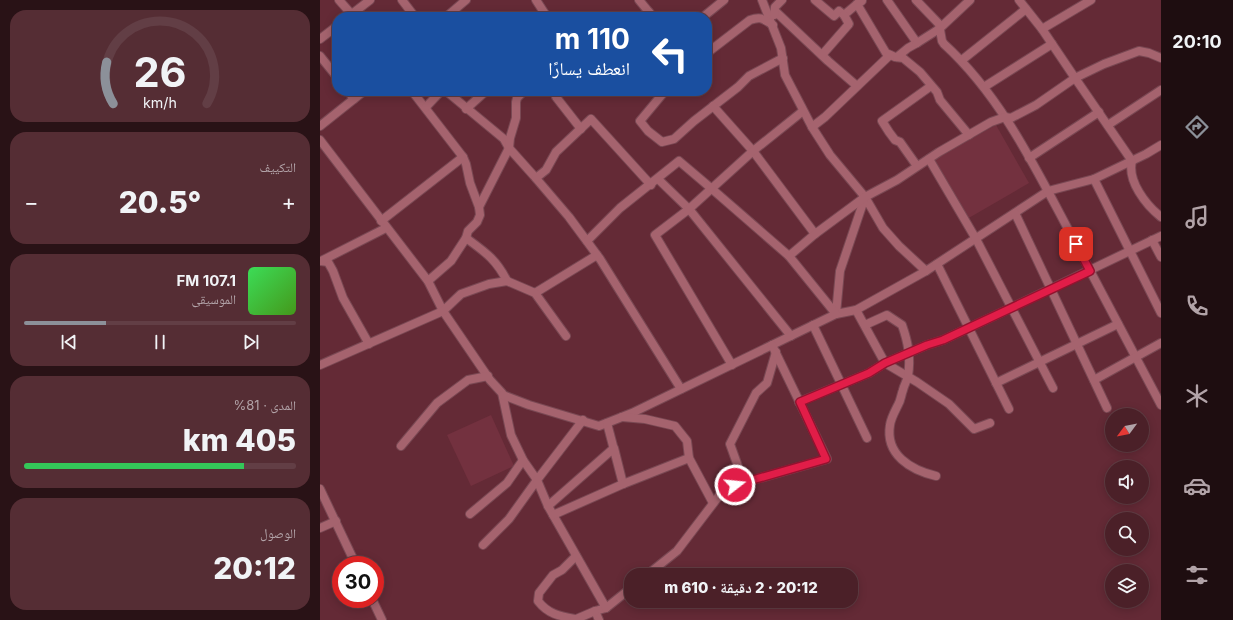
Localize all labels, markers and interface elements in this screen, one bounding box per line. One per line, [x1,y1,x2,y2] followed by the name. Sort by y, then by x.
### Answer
[555,22,630,56] text: 110 m
[644,28,696,80] icon: left
[1172,31,1222,52] text: 20:10
[133,47,187,97] text: 26
[548,58,630,79] text: انعطف يسارًا
[143,94,177,111] text: km/h
[1183,113,1211,141] icon: directions
[260,159,296,175] text: التكييف
[119,184,201,220] text: 20.5°
[24,189,39,215] text: −
[281,189,296,215] text: +
[1183,203,1211,231] icon: music
[1059,227,1093,261] pin
[1065,233,1087,255] icon: arrive
[176,271,236,290] text: 107.1 FM
[192,291,236,307] text: الموسيقى
[1183,292,1211,320] icon: phone
[58,331,80,353] icon: previous
[149,331,171,353] icon: pause
[240,331,262,353] icon: next
[1183,382,1211,410] icon: climate
[233,397,296,413] text: المدى · 81%
[1105,408,1149,452] north arrow
[1105,408,1149,608] map controls
[183,422,296,458] text: 405 km
[1105,460,1149,504] button: sound
[714,464,756,506] position arrow
[1183,472,1211,500] icon: car
[1105,512,1149,556] button: search
[260,525,296,541] text: الوصول
[213,550,296,586] text: 20:12
[332,556,384,608] speed limit sign: 30
[1183,561,1211,589] icon: filters
[1105,564,1149,608] button: layers
[664,578,818,597] text: 20:12 · 2 دقيقة · 610 m

